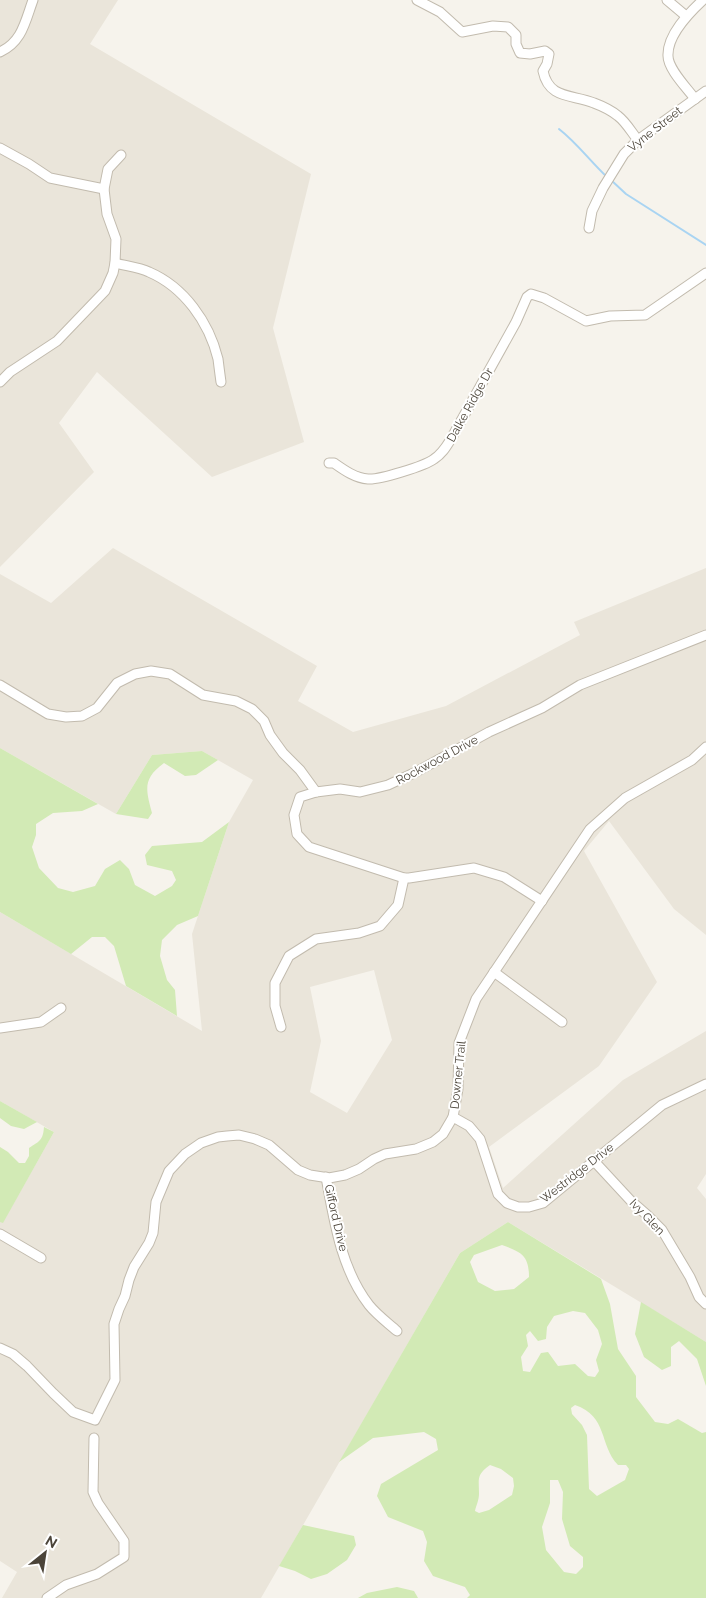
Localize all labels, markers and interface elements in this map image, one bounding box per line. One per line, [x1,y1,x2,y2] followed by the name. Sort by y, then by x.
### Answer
[625,104,685,154] street label: Vyne Street
[444,365,497,445] street label: Dalke Ridge Dr
[394,733,480,787] street label: Rockwood Drive
[447,1039,469,1110] street label: Downer Trail
[538,1140,616,1206] street label: Westridge Drive
[321,1183,351,1253] street label: Gifford Drive
[627,1196,667,1238] street label: Ivy Glen
[20,1528,70,1578] north arrow
[43,1532,60,1551] text: N

